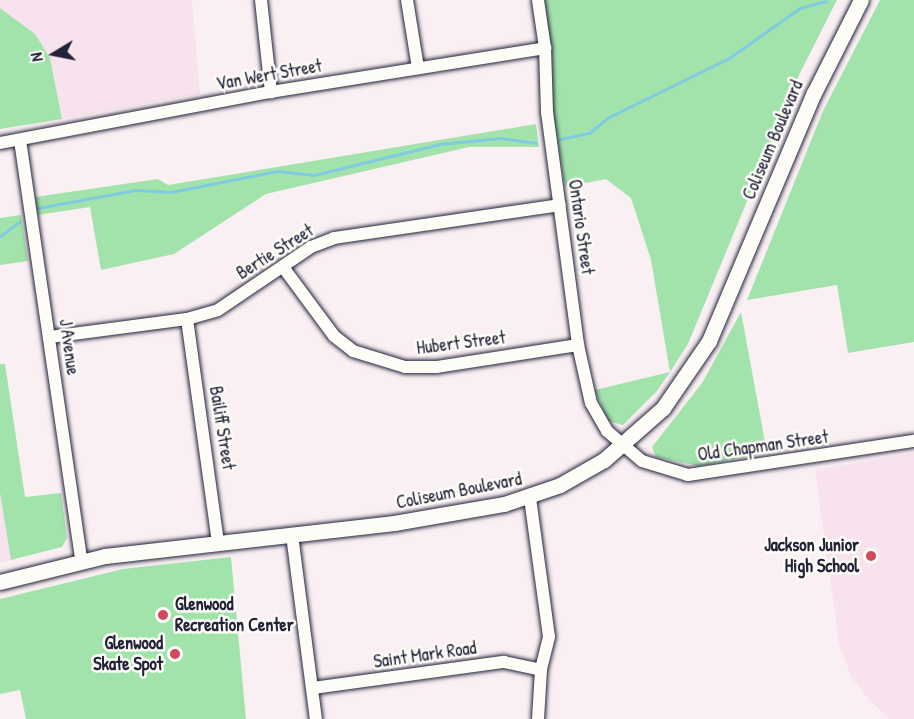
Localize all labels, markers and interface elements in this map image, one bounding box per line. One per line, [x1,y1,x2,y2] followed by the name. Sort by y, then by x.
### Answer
[24,24,84,84] north arrow
[25,51,48,63] text: N
[215,55,323,95] street label: Van Wert Street
[738,77,808,203] street label: Coliseum Boulevard
[564,178,598,276] street label: Ontario Street
[233,220,317,284] street label: Bertie Street
[54,318,84,376] street label: J Avenue
[415,327,507,359] street label: Hubert Street
[205,385,239,471] street label: Bailiff Street
[696,426,830,466] street label: Old Chapman Street
[394,468,524,514] street label: Coliseum Boulevard
[764,535,859,578] place label: Jackson Junior High School
[864,549,878,563] marker: Jackson Junior High School
[175,594,294,636] place label: Glenwood Recreation Center
[156,608,170,622] marker: Glenwood Recreation Center
[93,633,163,676] place label: Glenwood Skate Spot
[372,637,478,673] street label: Saint Mark Road
[168,647,182,661] marker: Glenwood Skate Spot

